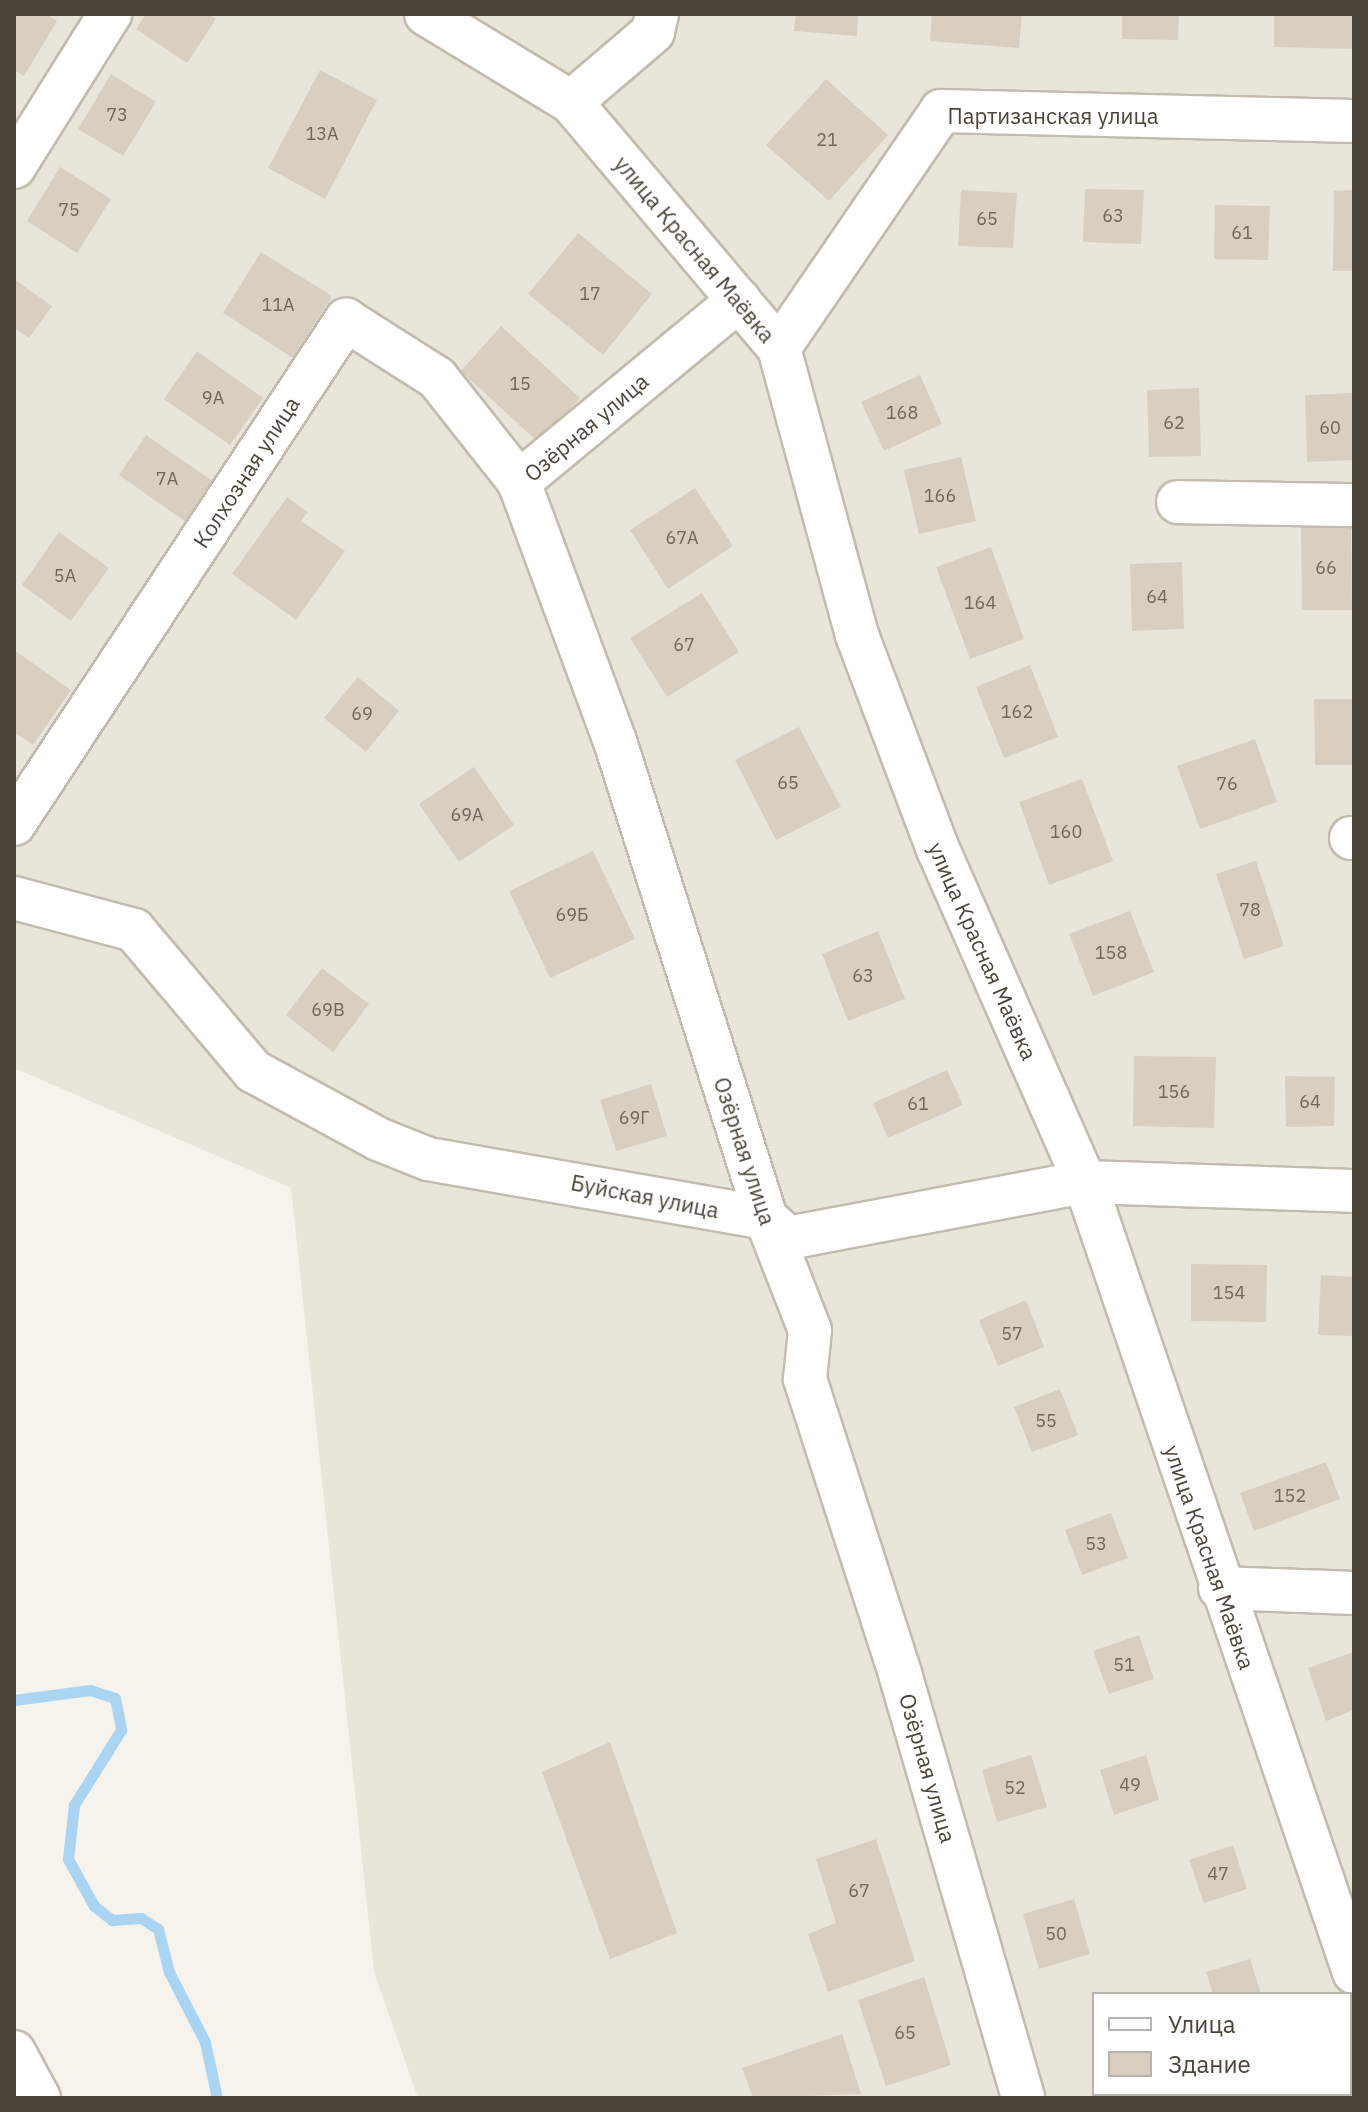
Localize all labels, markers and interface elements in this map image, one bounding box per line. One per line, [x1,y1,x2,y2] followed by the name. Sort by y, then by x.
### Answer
[947,103,1159,129] street label: Партизанская улица
[106,104,128,126] house number: 73
[305,123,339,145] house number: 13А
[816,129,838,151] house number: 21
[609,150,781,348] street label: улица Красная Маёвка
[58,199,80,221] house number: 75
[1102,205,1124,227] house number: 63
[976,208,998,230] house number: 65
[1231,222,1253,244] house number: 61
[579,283,601,305] house number: 17
[261,294,295,316] house number: 11А
[519,367,653,487] street label: Озёрная улица
[509,373,531,395] house number: 15
[202,387,224,409] house number: 9А
[187,391,305,553] street label: Колхозная улица
[886,402,918,424] house number: 168
[1163,412,1185,434] house number: 62
[1319,417,1341,439] house number: 60
[156,468,178,490] house number: 7А
[924,485,956,507] house number: 166
[665,527,699,549] house number: 67А
[1315,557,1337,579] house number: 66
[54,565,76,587] house number: 5А
[1146,586,1168,608] house number: 64
[964,592,996,614] house number: 164
[673,634,695,656] house number: 67
[1001,701,1033,723] house number: 162
[351,703,373,725] house number: 69
[777,772,799,794] house number: 65
[1216,773,1238,795] house number: 76
[450,804,484,826] house number: 69А
[1050,821,1082,843] house number: 160
[923,838,1043,1064] street label: улица Красная Маёвка
[1239,899,1261,921] house number: 78
[555,904,589,926] house number: 69Б
[1095,942,1127,964] house number: 158
[852,965,874,987] house number: 63
[311,999,345,1021] house number: 69В
[709,1074,781,1228] street label: Озёрная улица
[1158,1081,1190,1103] house number: 156
[1299,1091,1321,1113] house number: 64
[907,1093,929,1115] house number: 61
[619,1107,649,1129] house number: 69Г
[569,1169,721,1223] street label: Буйская улица
[1213,1282,1245,1304] house number: 154
[1001,1323,1023,1345] house number: 57
[1035,1410,1057,1432] house number: 55
[1159,1441,1261,1673] street label: улица Красная Маёвка
[1274,1485,1306,1507] house number: 152
[1085,1533,1107,1555] house number: 53
[1113,1654,1135,1676] house number: 51
[894,1690,962,1846] street label: Озёрная улица
[1119,1774,1141,1796] house number: 49
[1004,1777,1026,1799] house number: 52
[1207,1863,1229,1885] house number: 47
[848,1880,870,1902] house number: 67
[1045,1923,1067,1945] house number: 50
[1092,1992,1352,2096] legend
[1168,2008,1236,2040] text: Улица
[894,2022,916,2044] house number: 65
[1168,2048,1251,2080] text: Здание

